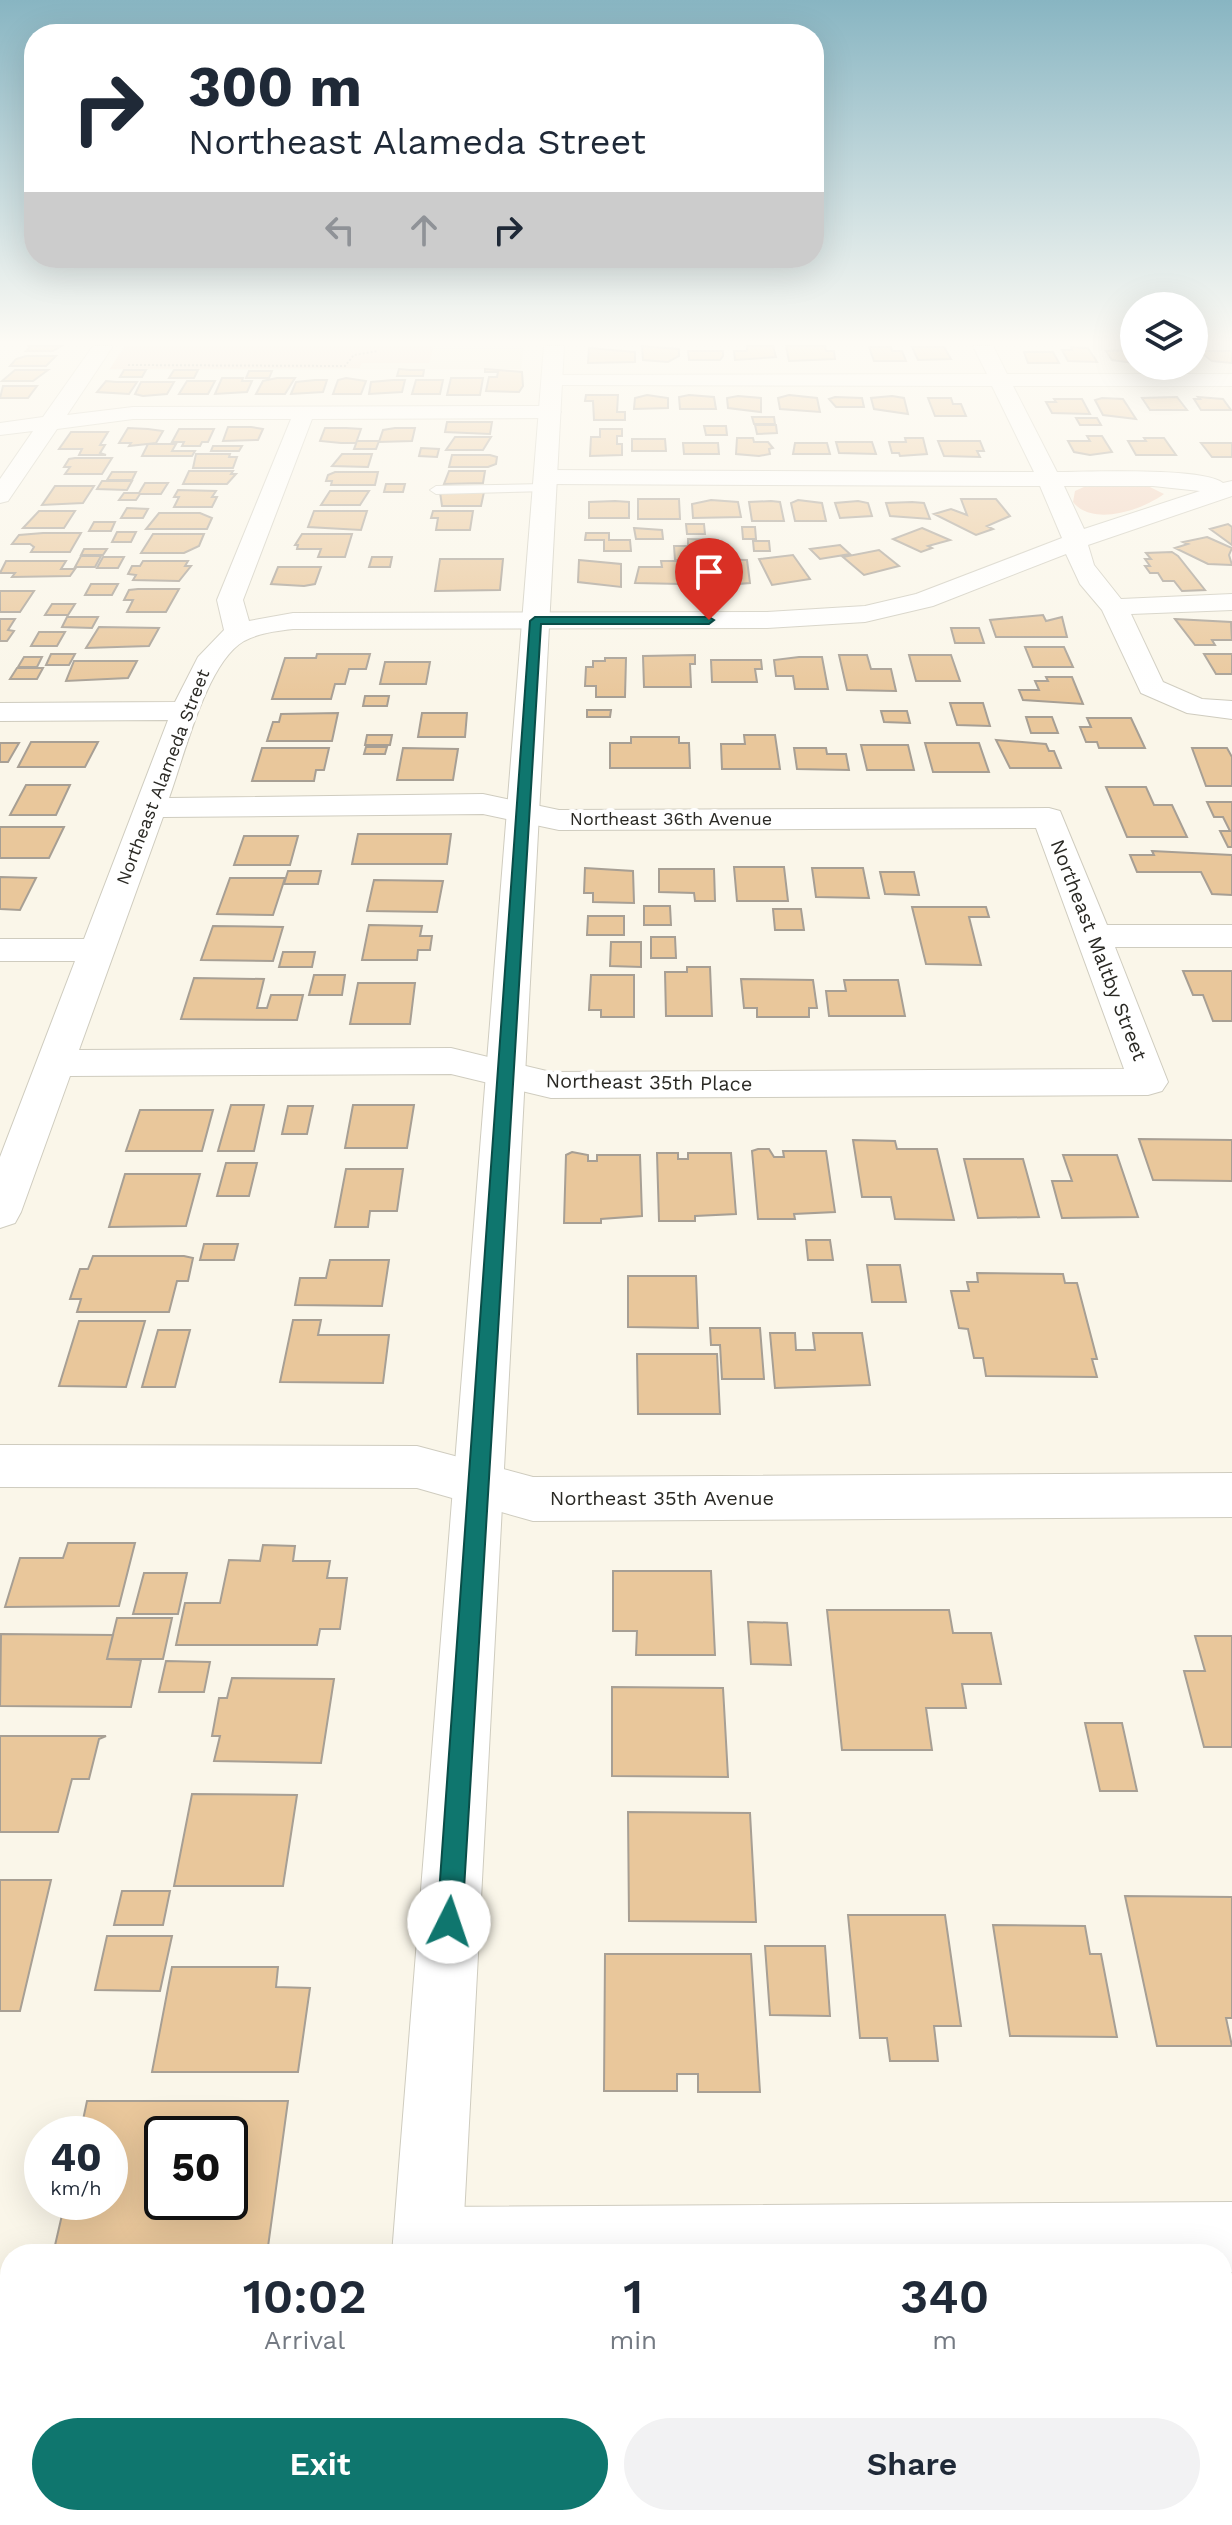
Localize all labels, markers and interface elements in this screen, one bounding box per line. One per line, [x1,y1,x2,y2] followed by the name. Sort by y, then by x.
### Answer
[188,54,362,120] text: 300 m
[56,56,160,160] icon: right
[188,121,646,163] text: Northeast Alameda Street
[318,208,362,252] icon: left
[402,208,446,252] icon: ahead
[486,208,530,252] icon: right
[1120,292,1208,380] map controls
[1120,292,1208,380] button: layers
[675,538,743,620] pin
[687,550,731,594] icon: arrive
[112,666,214,887] street label: Northeast Alameda Street
[570,808,772,829] street label: Northeast 36th Avenue
[1046,836,1153,1065] street label: Northeast Maltby Street
[545,1068,753,1096] street label: Northeast 35th Place
[550,1486,774,1510] street label: Northeast 35th Avenue
[407,1880,491,1964] position arrow
[144,2116,248,2220] speed limit sign: 50
[50,2134,102,2181] text: 40
[50,2176,102,2200] text: km/h
[243,2268,367,2325] text: 10:02
[623,2268,643,2325] text: 1
[900,2268,989,2325] text: 340
[264,2325,345,2355] text: Arrival
[609,2325,657,2355] text: min
[932,2325,957,2355] text: m
[32,2418,608,2510] button: Exit
[624,2418,1200,2510] button: Share

